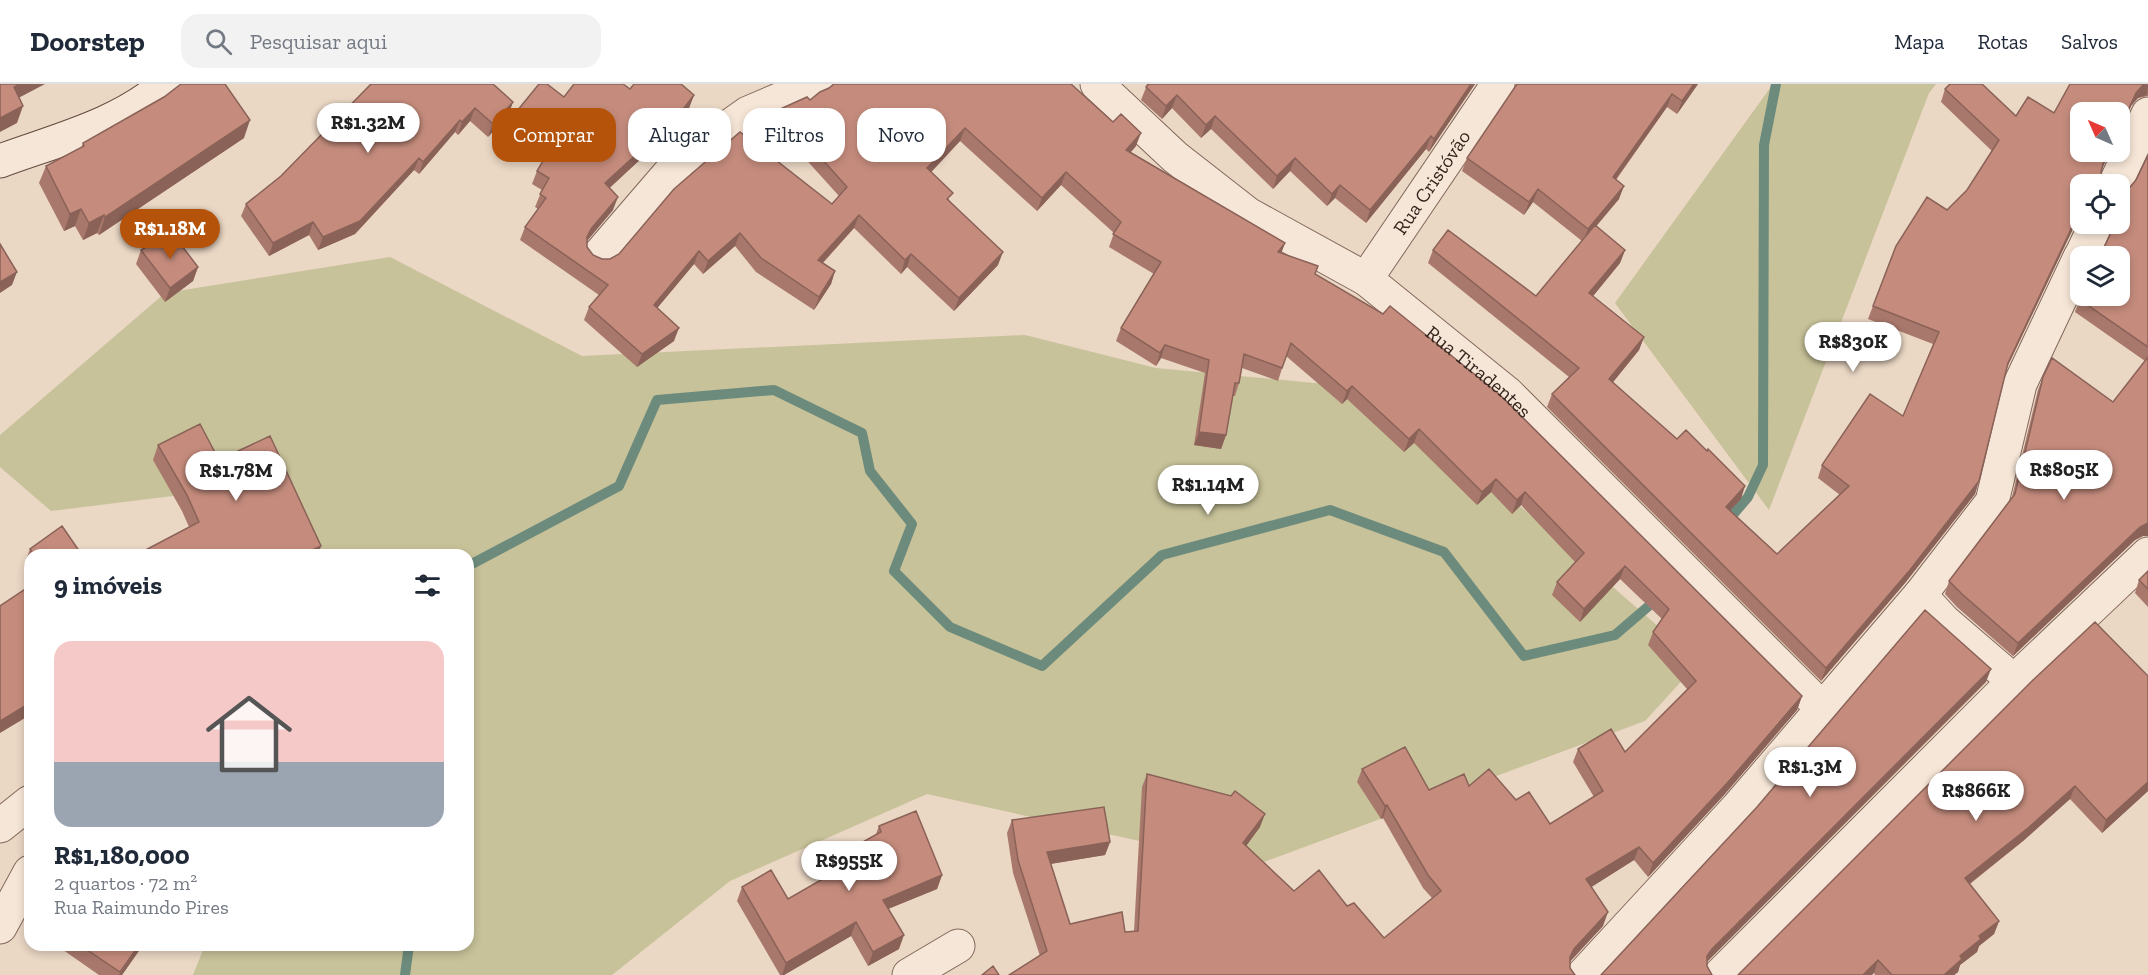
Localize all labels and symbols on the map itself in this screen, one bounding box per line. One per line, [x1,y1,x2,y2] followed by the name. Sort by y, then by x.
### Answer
[2070,102,2130,162] north arrow
[313,103,423,154] pin: R$1.32M
[1388,125,1475,239] street label: Rua Cristóvão
[115,209,225,260] pin: R$1.18M
[1421,320,1537,423] street label: Rua Tiradentes
[1804,322,1902,373] pin: R$830K
[2015,450,2113,501] pin: R$805K
[181,451,291,502] pin: R$1.78M
[1153,465,1263,516] pin: R$1.14M
[1761,747,1859,798] pin: R$1.3M
[1927,771,2025,822] pin: R$866K
[800,841,898,892] pin: R$955K

